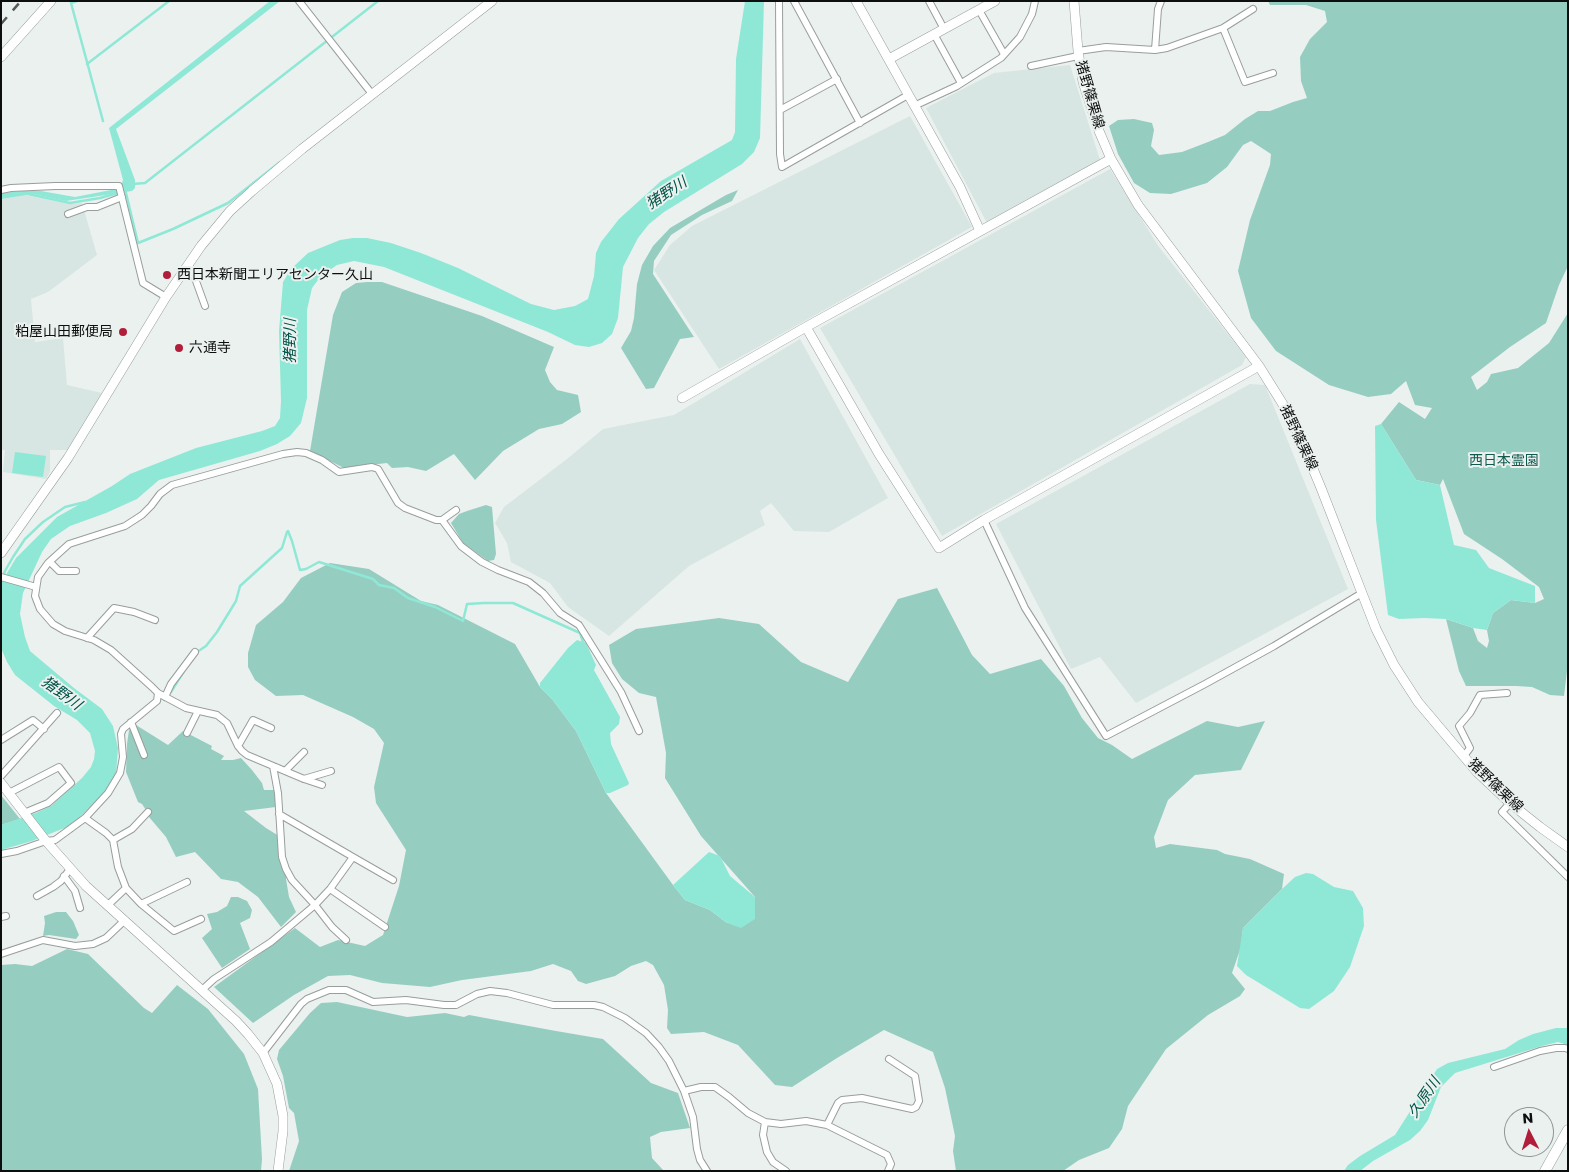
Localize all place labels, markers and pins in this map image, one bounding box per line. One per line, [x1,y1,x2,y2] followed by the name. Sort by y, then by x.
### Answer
[177,267,373,283] place label: 西日本新聞エリアセンター久山
[161,269,173,281] marker: 西日本新聞エリアセンター久山
[15,324,113,340] place label: 粕屋山田郵便局
[117,326,129,338] marker: 粕屋山田郵便局
[189,340,231,356] place label: 六通寺
[173,342,185,354] marker: 六通寺

